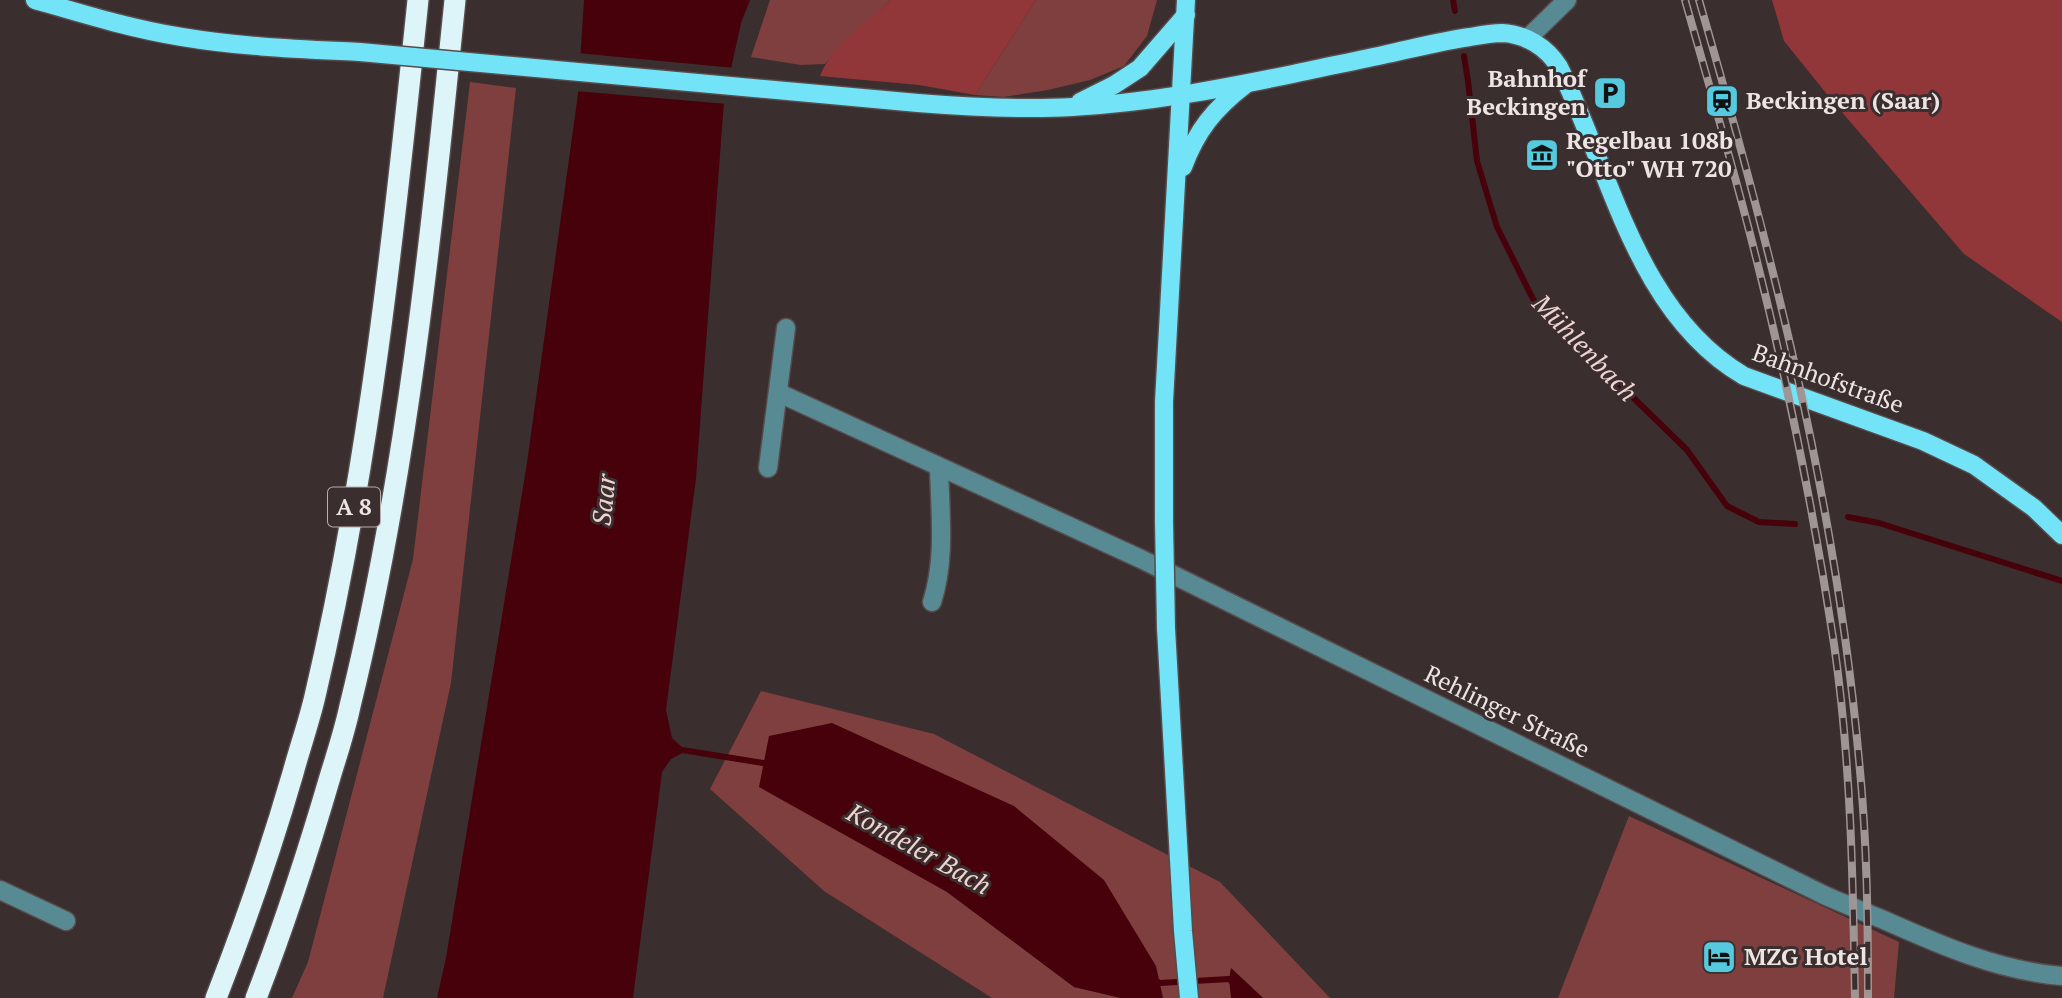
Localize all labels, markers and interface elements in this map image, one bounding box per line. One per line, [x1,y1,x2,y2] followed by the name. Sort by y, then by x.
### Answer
[1467,62,1588,122] place label: Bahnhof Beckingen
[1591,74,1629,112] parking icon: Bahnhof Beckingen
[1703,82,1741,120] station icon: Beckingen (Saar)
[1746,84,1940,116] place label: Beckingen (Saar)
[1566,124,1733,184] place label: Regelbau 108b "Otto" WH 720
[1523,136,1561,174] museum icon: Regelbau 108b "Otto" WH 720
[1525,286,1645,408] water label: Mühlenbach
[1748,336,1908,420] street label: Bahnhofstraße
[583,472,623,527] water label: Saar
[328,488,380,526] road number: A 8
[1420,657,1595,765] street label: Rehlinger Straße
[841,794,998,902] water label: Kondeler Bach
[1700,938,1738,976] hotel icon: MZG Hotel
[1744,940,1867,972] place label: MZG Hotel

